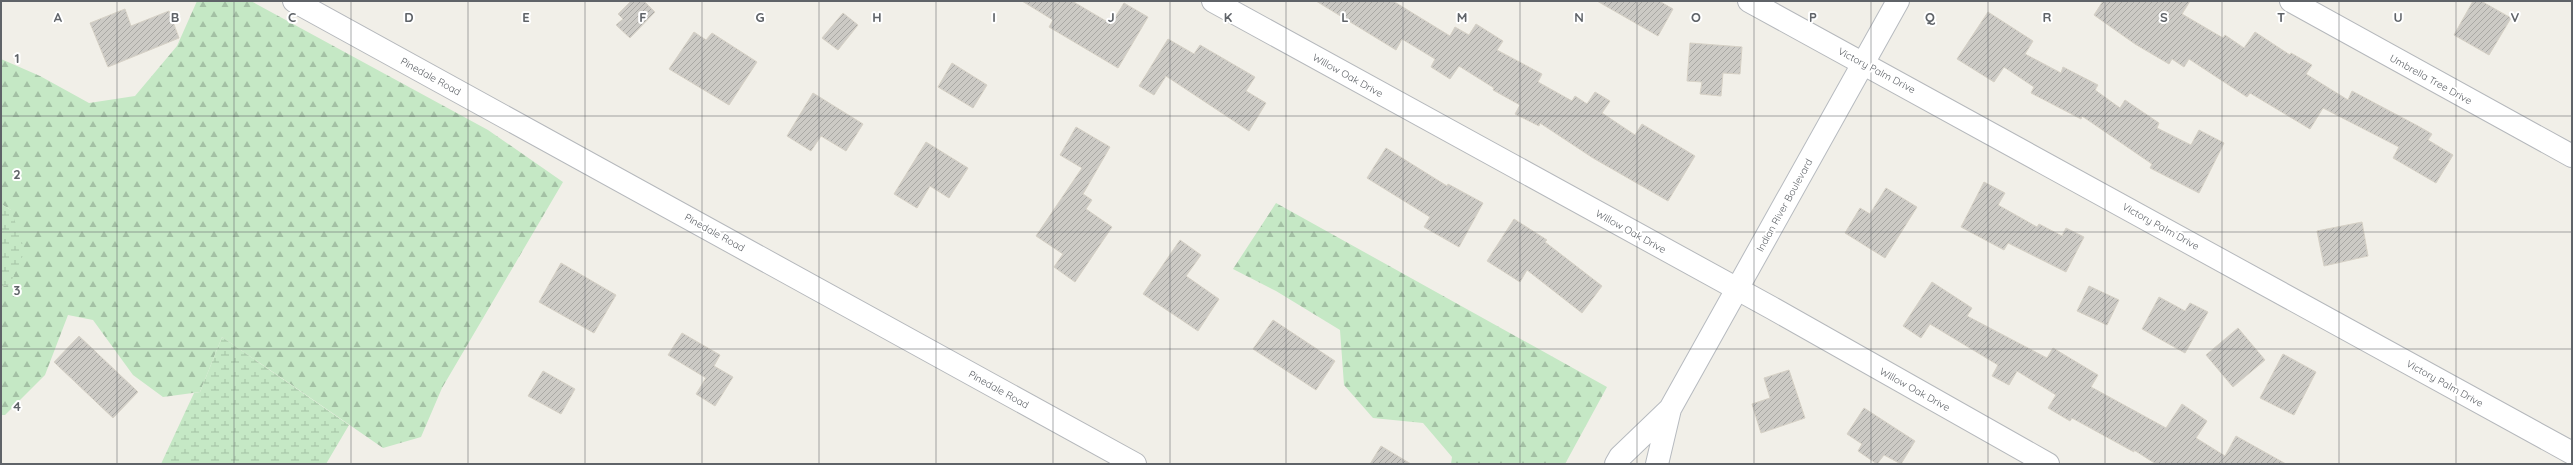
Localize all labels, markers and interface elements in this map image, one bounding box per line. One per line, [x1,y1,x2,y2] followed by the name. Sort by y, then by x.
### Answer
[54,9,63,25] text: A
[171,9,179,25] text: B
[288,9,296,25] text: C
[404,9,414,25] text: D
[522,9,530,25] text: E
[639,9,647,25] text: F
[755,9,765,25] text: G
[872,9,882,25] text: H
[992,9,996,25] text: I
[1107,9,1115,25] text: J
[1224,9,1233,25] text: K
[1341,9,1349,25] text: L
[1457,9,1467,25] text: M
[1574,9,1584,25] text: N
[1691,9,1701,25] text: O
[1809,9,1817,25] text: P
[1925,9,1936,25] text: Q
[2043,9,2052,25] text: R
[2160,9,2168,25] text: S
[2277,9,2285,25] text: T
[2393,9,2403,25] text: U
[2511,9,2520,25] text: V
[1836,45,1918,96] street label: Victory Palm Drive
[14,50,20,66] text: 1
[1310,51,1386,100] street label: Willow Oak Drive
[2387,51,2475,108] street label: Umbrella Tree Drive
[398,54,463,98] street label: Pinedale Road
[1753,156,1815,254] street label: Indian River Boulevard
[13,166,21,182] text: 2
[2120,200,2202,253] street label: Victory Palm Drive
[1593,207,1669,256] street label: Willow Oak Drive
[682,210,747,254] street label: Pinedale Road
[14,282,21,298] text: 3
[2404,357,2486,410] street label: Victory Palm Drive
[1877,365,1953,414] street label: Willow Oak Drive
[966,367,1031,411] street label: Pinedale Road
[13,398,21,414] text: 4

